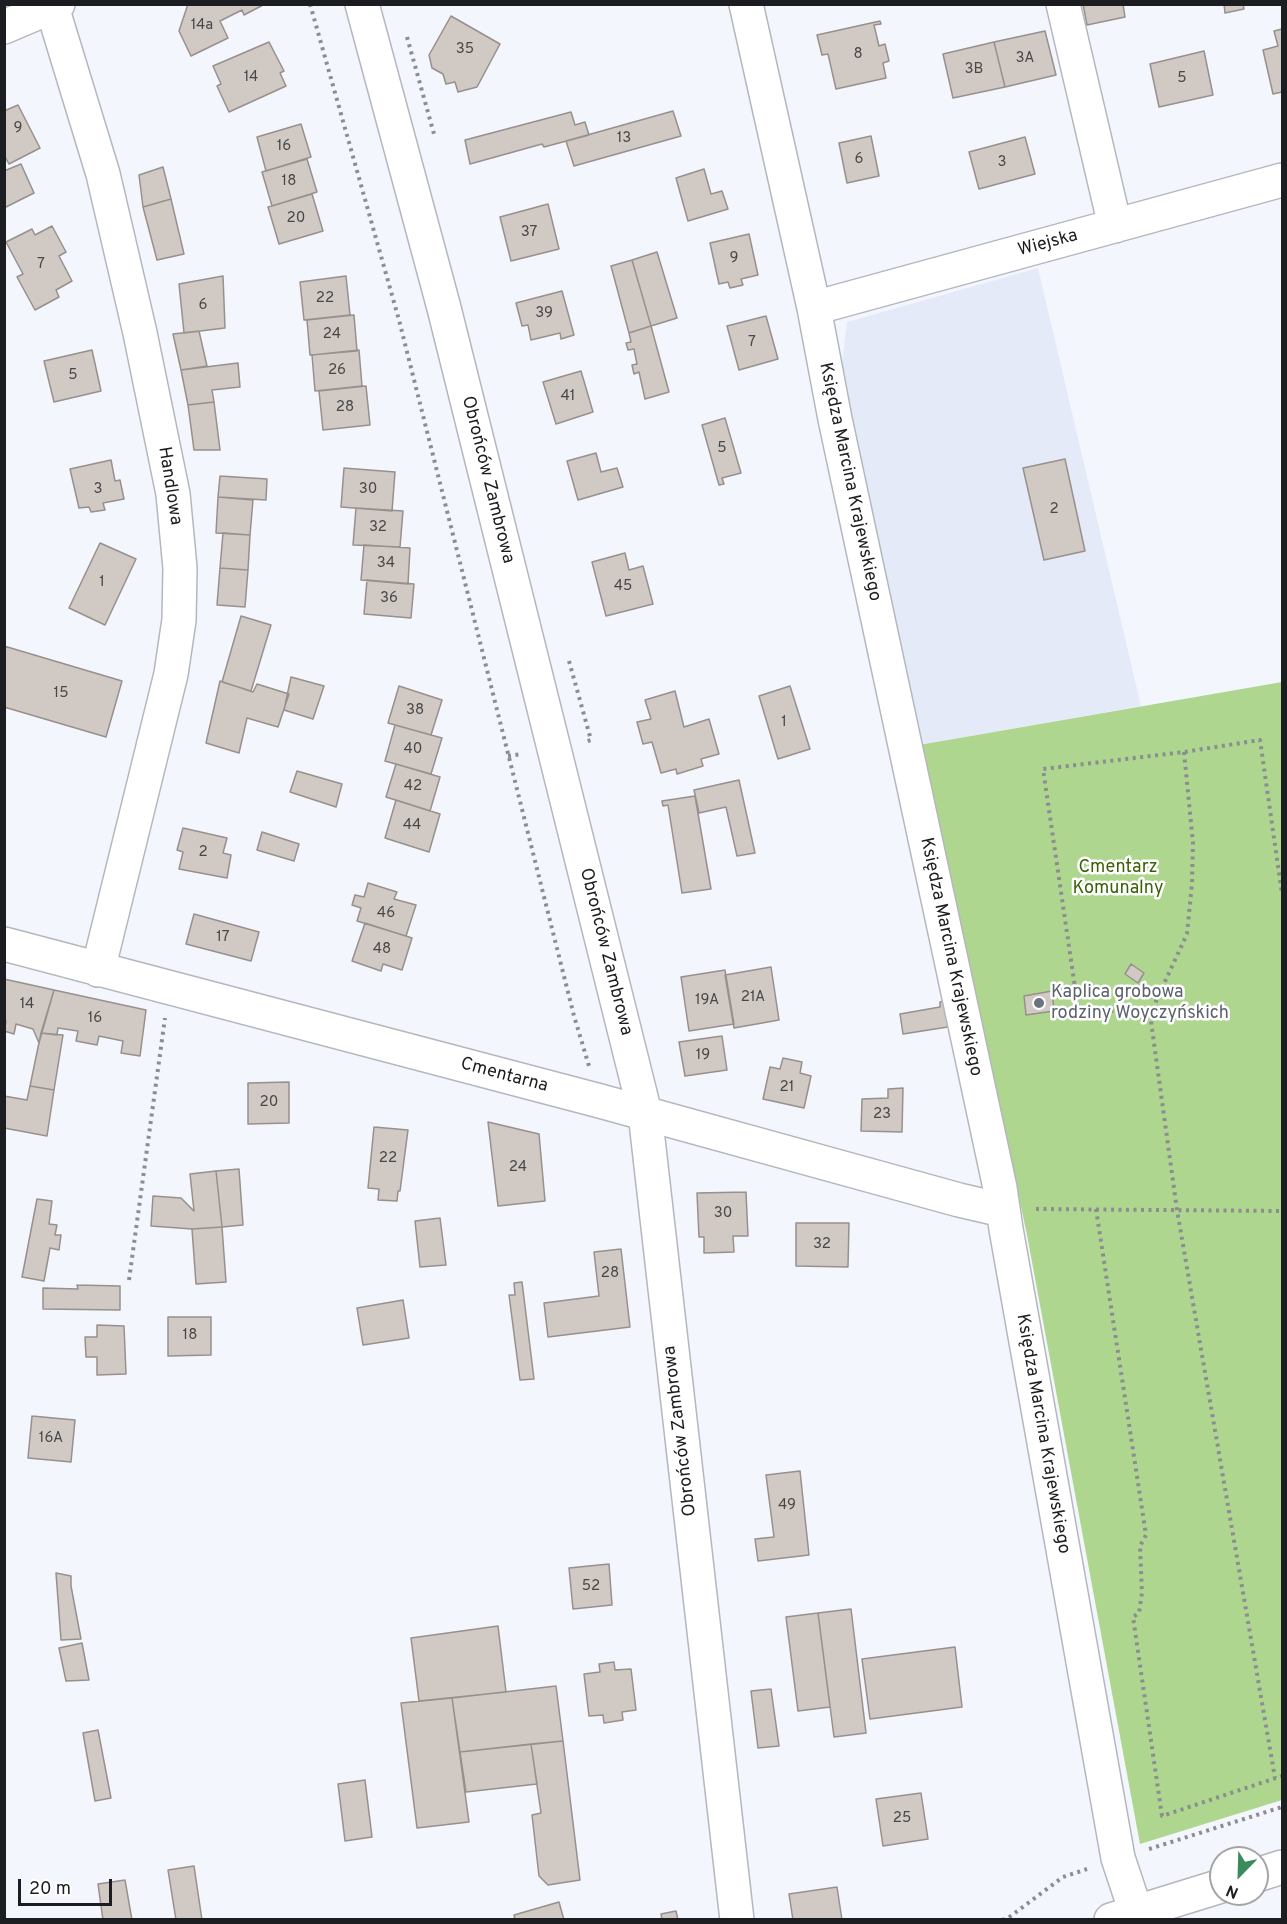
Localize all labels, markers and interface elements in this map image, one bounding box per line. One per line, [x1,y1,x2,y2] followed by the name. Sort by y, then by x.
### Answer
[191,17,213,35] house number: 14a
[456,41,474,59] house number: 35
[853,46,863,64] house number: 8
[1015,50,1035,68] house number: 3A
[965,61,983,79] house number: 3B
[244,69,258,87] house number: 14
[1177,70,1187,88] house number: 5
[14,120,22,138] house number: 9
[617,130,631,148] house number: 13
[277,138,291,156] house number: 16
[855,151,863,169] house number: 6
[997,154,1007,172] house number: 3
[282,173,296,191] house number: 18
[287,210,305,228] house number: 20
[521,224,537,242] house number: 37
[1016,226,1080,262] street label: Wiejska
[730,250,738,268] house number: 9
[37,256,45,274] house number: 7
[316,290,334,308] house number: 22
[199,297,207,315] house number: 6
[535,305,553,323] house number: 39
[323,326,341,344] house number: 24
[748,334,756,352] house number: 7
[813,361,885,603] street label: Księdza Marcina Krajewskiego
[328,362,346,380] house number: 26
[68,367,78,385] house number: 5
[561,388,575,406] house number: 41
[456,394,518,566] street label: Obrońców Zambrowa
[336,399,354,417] house number: 28
[717,440,727,458] house number: 5
[152,445,186,527] street label: Handlowa
[93,481,103,499] house number: 3
[359,481,377,499] house number: 30
[1049,501,1059,519] house number: 2
[369,519,387,537] house number: 32
[377,555,395,573] house number: 34
[99,574,105,592] house number: 1
[614,578,632,596] house number: 45
[380,590,398,608] house number: 36
[54,685,68,703] house number: 15
[406,702,424,720] house number: 38
[781,714,787,732] house number: 1
[404,741,422,759] house number: 40
[404,778,422,796] house number: 42
[403,817,421,835] house number: 44
[914,836,986,1078] street label: Księdza Marcina Krajewskiego
[198,844,208,862] house number: 2
[1073,857,1163,900] park label: Cmentarz Komunalny
[574,866,636,1038] street label: Obrońców Zambrowa
[377,905,395,923] house number: 46
[216,929,230,947] house number: 17
[373,941,391,959] house number: 48
[1051,982,1229,1024] place label: Kaplica grobowa rodziny Woyczyńskich
[741,989,765,1007] house number: 21A
[695,992,719,1010] house number: 19A
[20,996,34,1014] house number: 14
[1032,996,1046,1010] marker: Kaplica grobowa rodziny Woyczyńskich
[88,1010,102,1028] house number: 16
[696,1047,710,1065] house number: 19
[458,1054,550,1098] street label: Cmentarna
[780,1079,794,1097] house number: 21
[260,1094,278,1112] house number: 20
[873,1106,891,1124] house number: 23
[379,1150,397,1168] house number: 22
[509,1159,527,1177] house number: 24
[714,1205,732,1223] house number: 30
[813,1236,831,1254] house number: 32
[601,1265,619,1283] house number: 28
[1010,1312,1074,1556] street label: Księdza Marcina Krajewskiego
[183,1327,197,1345] house number: 18
[660,1345,702,1517] street label: Obrońców Zambrowa
[39,1430,63,1448] house number: 16A
[778,1497,796,1515] house number: 49
[582,1578,600,1596] house number: 52
[893,1810,911,1828] house number: 25
[1209,1846,1269,1906] north arrow
[21,1867,116,1905] scale bar
[29,1878,71,1901] text: 20 m
[1224,1879,1242,1902] text: N

